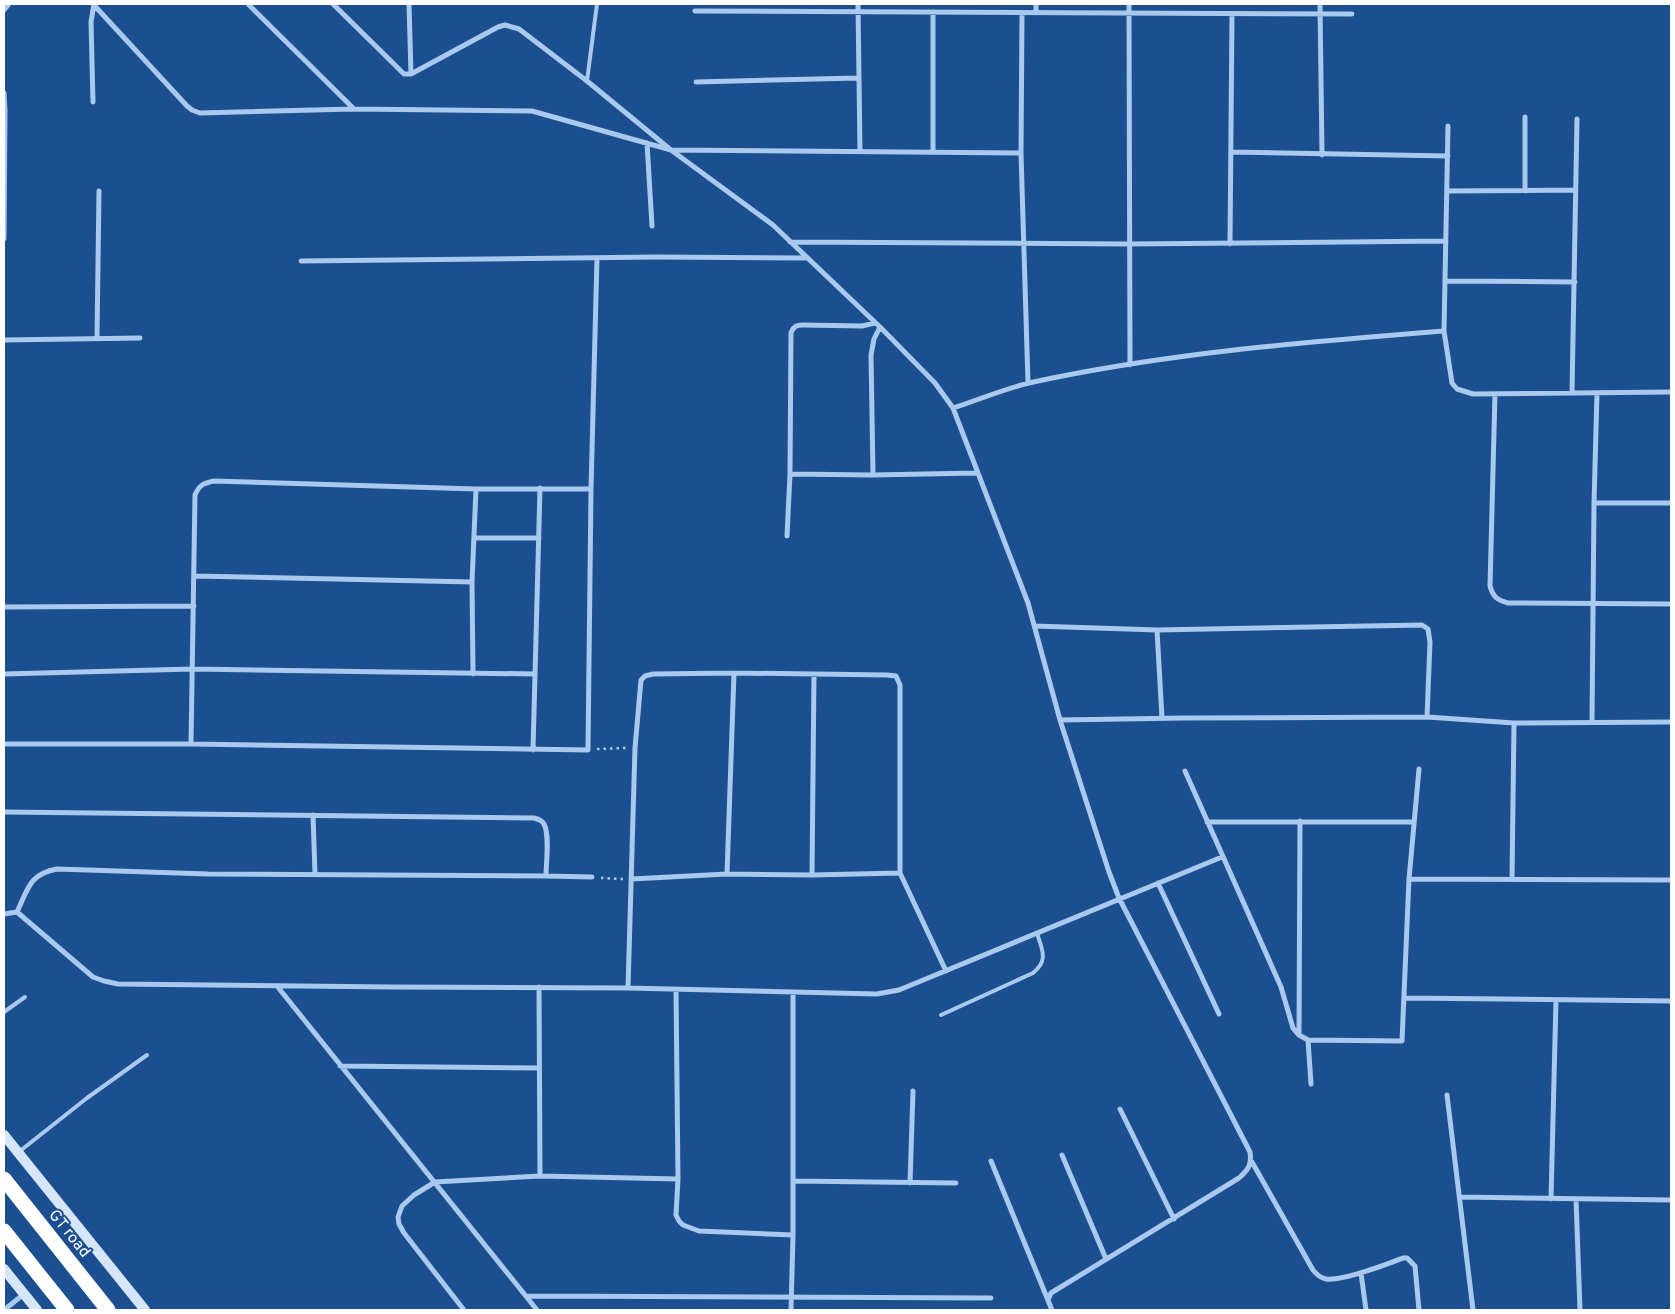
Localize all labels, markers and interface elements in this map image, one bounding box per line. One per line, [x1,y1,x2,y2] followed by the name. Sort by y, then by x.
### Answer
[44,1206,94,1262] street label: GT road

